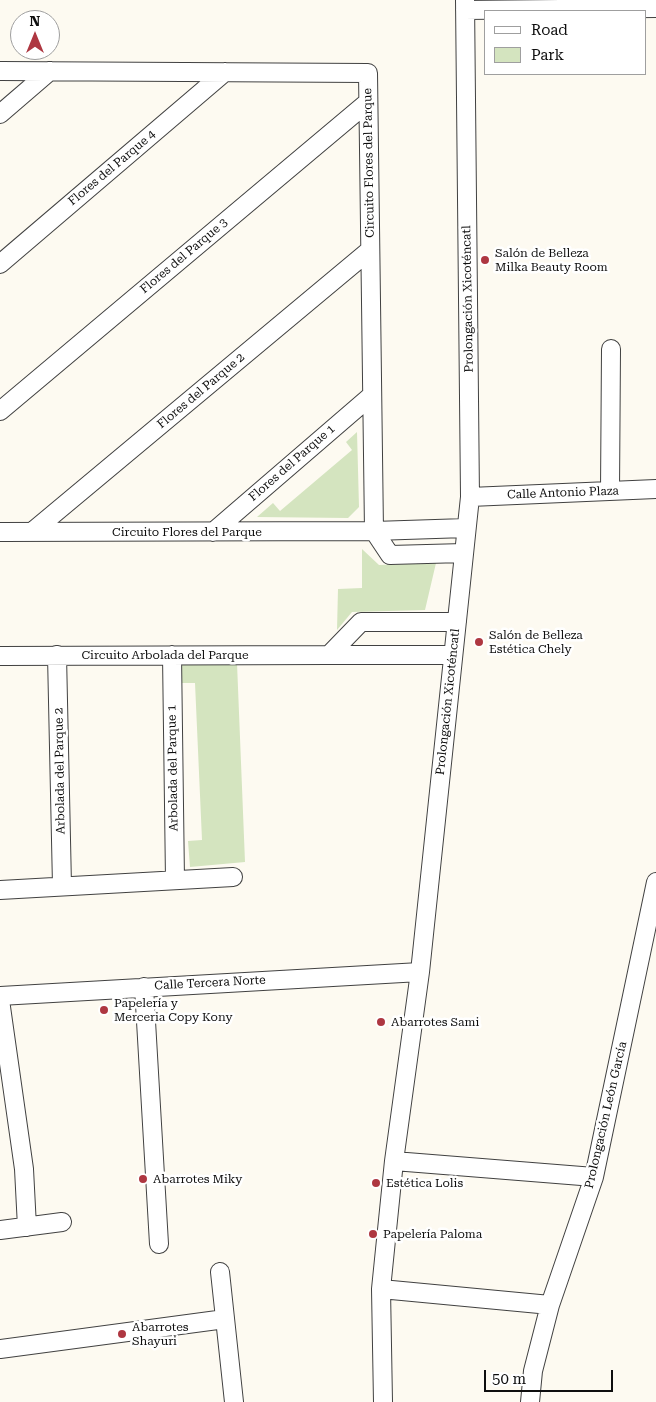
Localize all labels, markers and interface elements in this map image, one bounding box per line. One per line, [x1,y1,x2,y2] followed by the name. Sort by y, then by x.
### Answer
[10,10,60,60] north arrow
[483,10,646,75] legend
[30,13,40,29] text: N
[531,21,568,39] text: Road
[531,46,564,64] text: Park
[360,88,378,238] street label: Circuito Flores del Parque
[65,127,159,209] street label: Flores del Parque 4
[137,215,231,297] street label: Flores del Parque 3
[460,225,476,373] street label: Prolongación Xicoténcatl
[495,246,608,274] place label: Salón de Belleza Milka Beauty Room
[479,254,491,266] marker: Salón de Belleza Milka Beauty Room
[154,350,248,432] street label: Flores del Parque 2
[246,422,338,504] street label: Flores del Parque 1
[507,484,619,502] street label: Calle Antonio Plaza
[112,525,262,539] street label: Circuito Flores del Parque
[433,628,463,776] street label: Prolongación Xicoténcatl
[489,628,583,656] place label: Salón de Belleza Estética Chely
[473,636,485,648] marker: Salón de Belleza Estética Chely
[81,648,249,662] street label: Circuito Arbolada del Parque
[165,704,181,832] street label: Arbolada del Parque 1
[52,707,68,835] street label: Arbolada del Parque 2
[154,973,266,993] street label: Calle Tercera Norte
[114,996,233,1024] place label: Papelería y Merceria Copy Kony
[98,1004,110,1016] marker: Papelería y Merceria Copy Kony
[391,1015,479,1029] place label: Abarrotes Sami
[375,1016,387,1028] marker: Abarrotes Sami
[582,1040,630,1190] street label: Prolongación León García
[153,1172,242,1186] place label: Abarrotes Miky
[137,1173,149,1185] marker: Abarrotes Miky
[386,1176,463,1190] place label: Estética Lolis
[370,1177,382,1189] marker: Estética Lolis
[383,1227,482,1241] place label: Papelería Paloma
[367,1228,379,1240] marker: Papelería Paloma
[132,1320,188,1348] place label: Abarrotes Shayuri
[116,1328,128,1340] marker: Abarrotes Shayuri
[486,1360,615,1392] scale bar
[492,1370,526,1388] text: 50 m

